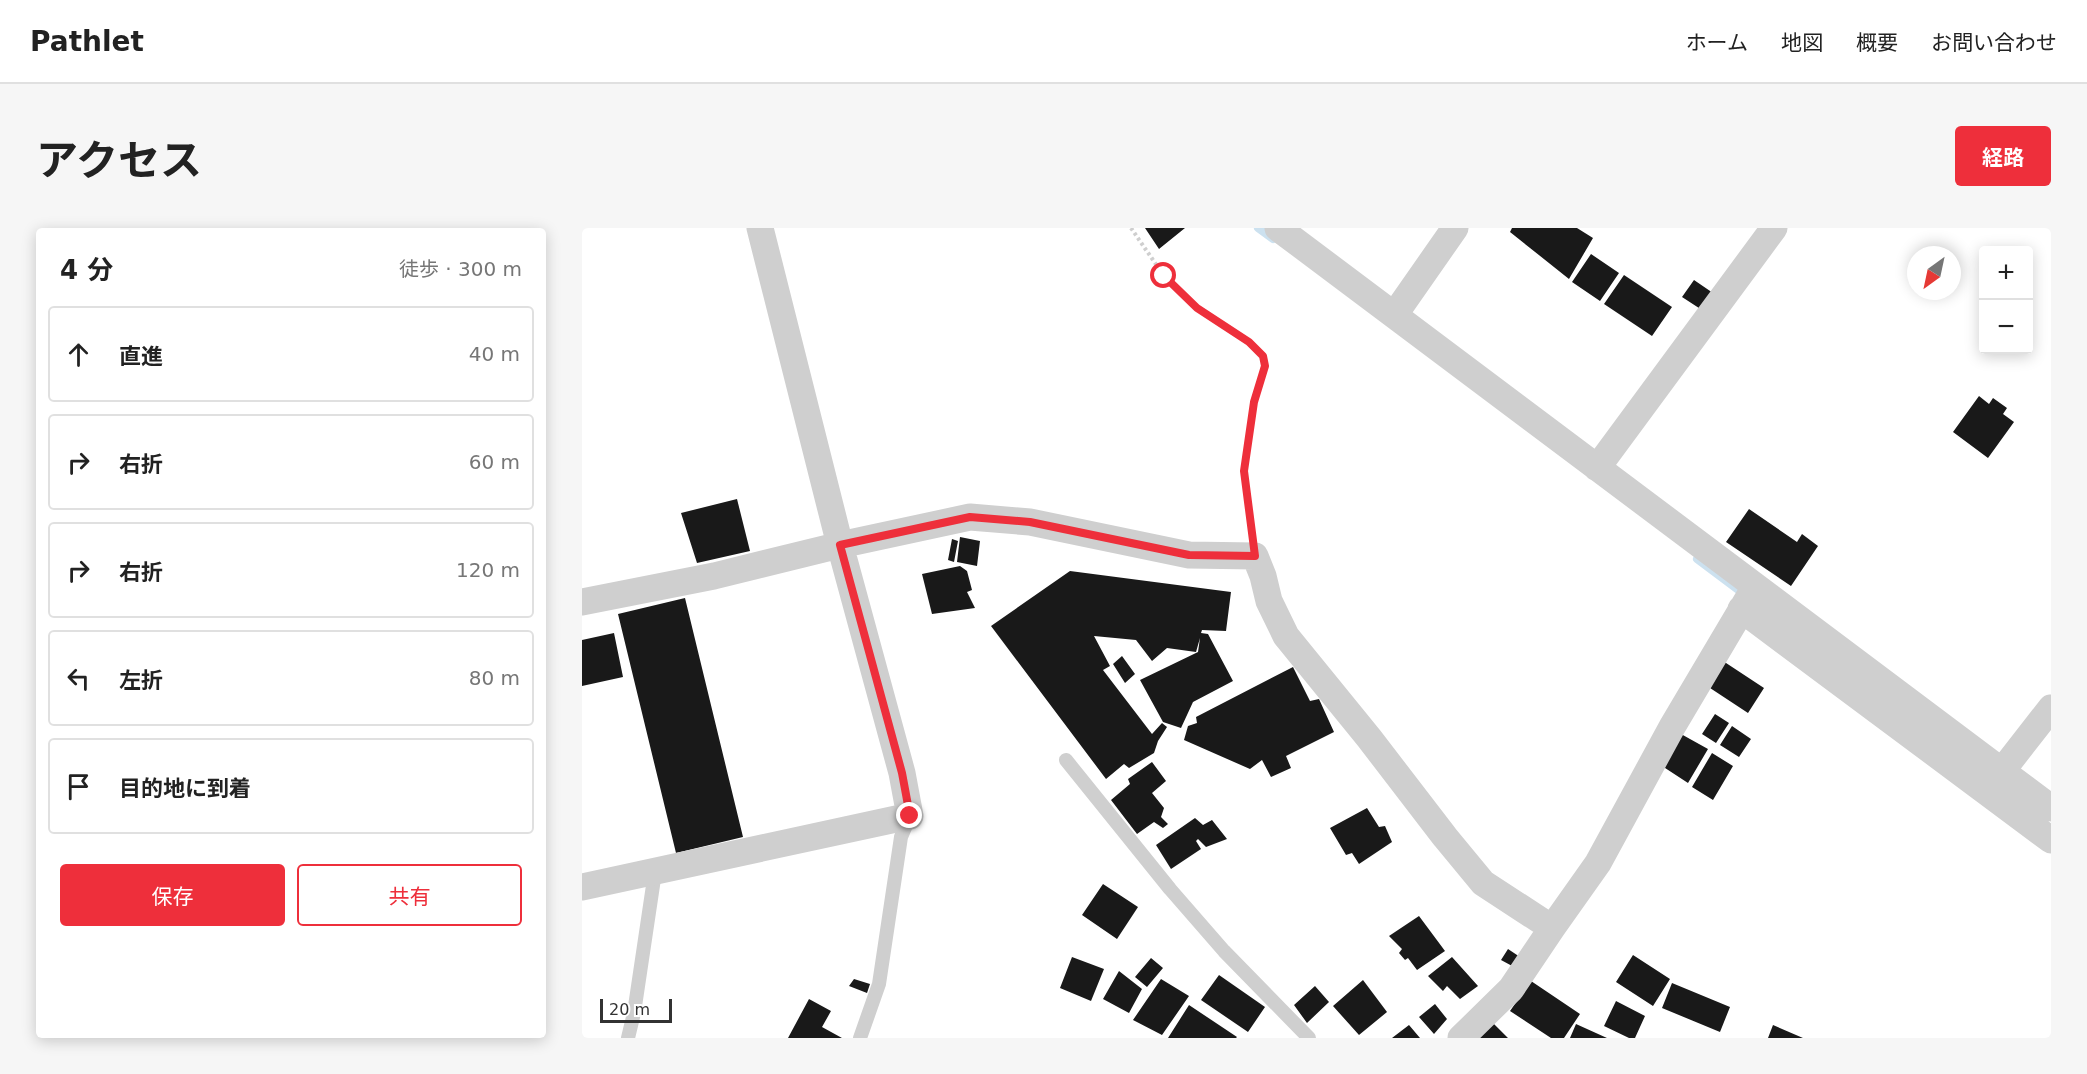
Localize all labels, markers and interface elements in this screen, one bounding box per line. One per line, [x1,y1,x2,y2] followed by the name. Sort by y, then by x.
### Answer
[30,25,144,58] text: Pathlet
[1686,31,1748,55] text: ホーム
[1781,31,1823,55] text: 地図
[1856,31,1898,55] text: 概要
[1931,31,2057,55] text: お問い合わせ
[1955,126,2051,186] button: 経路
[36,136,202,185] text: アクセス
[1907,246,1961,300] north arrow
[1979,246,2033,354] map controls
[1979,246,2033,300] button: +
[60,255,113,285] text: 4 分
[399,257,522,281] text: 徒歩 · 300 m
[1150,262,1176,288] route start
[1979,300,2033,354] button: −
[62,338,95,371] icon: ahead
[469,342,520,366] text: 40 m
[119,344,163,369] text: 直進
[62,446,95,479] icon: right
[469,450,520,474] text: 60 m
[119,452,163,477] text: 右折
[62,554,95,587] icon: right
[456,558,520,582] text: 120 m
[119,560,163,585] text: 右折
[62,662,95,695] icon: left
[469,666,520,690] text: 80 m
[119,668,163,693] text: 左折
[62,770,95,803] icon: arrive
[119,776,251,801] text: 目的地に到着
[896,802,922,828] route end
[60,864,285,926] button: 保存
[297,864,522,926] button: 共有
[600,996,672,1024] scale bar
[609,1000,650,1019] text: 20 m

